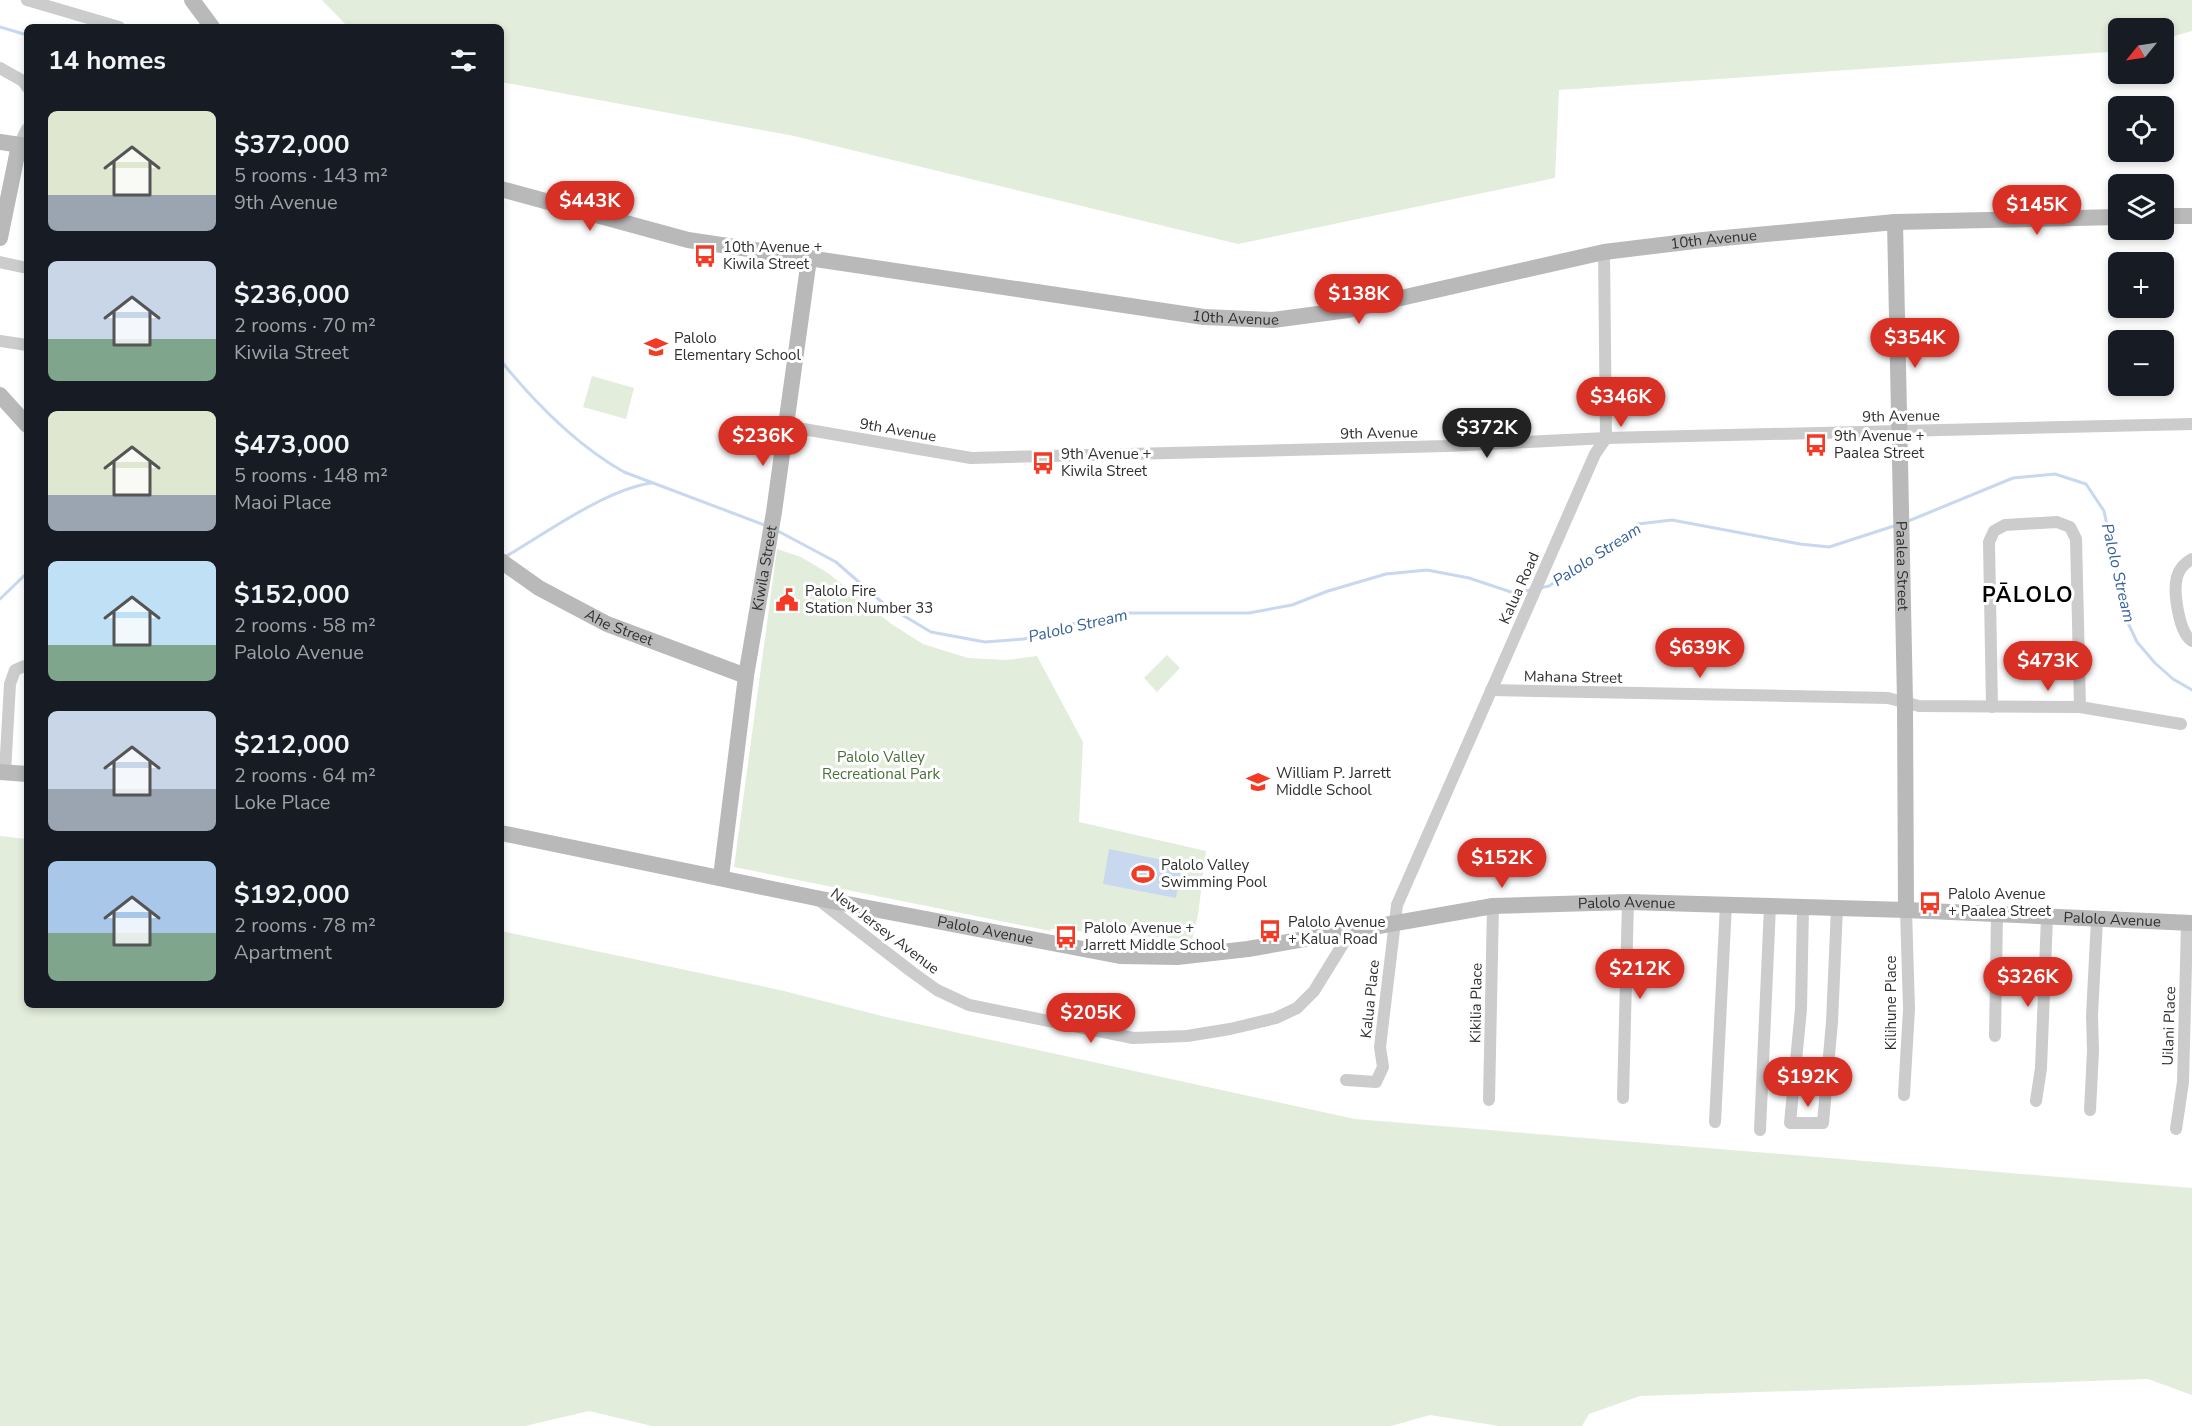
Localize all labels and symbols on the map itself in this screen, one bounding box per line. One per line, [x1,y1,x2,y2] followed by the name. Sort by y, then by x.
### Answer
[2108,18,2174,84] north arrow
[548,181,632,232] pin: $443K
[1995,185,2079,236] pin: $145K
[1669,225,1758,254] street label: 10th Avenue
[723,237,823,274] place label: 10th Avenue + Kiwila Street
[692,243,718,269] bus stop icon: 10th Avenue + Kiwila Street
[1317,274,1401,325] pin: $138K
[1191,305,1280,330] street label: 10th Avenue
[1873,318,1957,369] pin: $354K
[674,328,801,365] place label: Palolo Elementary School
[643,334,669,360] school or university icon: Palolo Elementary School
[1579,377,1663,428] pin: $346K
[1862,405,1940,427] street label: 9th Avenue
[1445,408,1529,459] pin: $372K
[858,413,938,447] street label: 9th Avenue
[721,416,805,467] pin: $236K
[1340,422,1418,444] street label: 9th Avenue
[1834,426,1925,463] place label: 9th Avenue + Paalea Street
[1803,432,1829,458] bus stop icon: 9th Avenue + Paalea Street
[1061,444,1152,481] place label: 9th Avenue + Kiwila Street
[1030,450,1056,476] bus stop icon: 9th Avenue + Kiwila Street
[1549,518,1645,592] water label: Palolo Stream
[1891,521,1913,612] street label: Paalea Street
[2096,521,2140,625] water label: Palolo Stream
[747,523,782,612] street label: Kiwila Street
[1494,549,1544,627] street label: Kalua Road
[805,581,933,618] place label: Palolo Fire Station Number 33
[1982,581,2074,609] district label: PĀLOLO
[774,587,800,613] public building icon: Palolo Fire Station Number 33
[581,604,657,651] street label: Ahe Street
[1026,604,1130,648] water label: Palolo Stream
[1658,628,1742,679] pin: $639K
[2006,641,2090,692] pin: $473K
[1524,666,1623,688] street label: Mahana Street
[822,747,940,784] park label: Palolo Valley Recreational Park
[1276,763,1391,800] place label: William P. Jarrett Middle School
[1245,769,1271,795] school or university icon: William P. Jarrett Middle School
[1460,838,1544,889] pin: $152K
[1161,855,1267,892] place label: Palolo Valley Swimming Pool
[1130,861,1156,887] sports icon: Palolo Valley Swimming Pool
[827,884,943,979] street label: New Jersey Avenue
[1948,884,2052,921] place label: Palolo Avenue + Paalea Street
[1917,890,1943,916] bus stop icon: Palolo Avenue + Paalea Street
[1578,892,1676,913] street label: Palolo Avenue
[2063,907,2161,932] street label: Palolo Avenue
[936,911,1035,949] street label: Palolo Avenue
[1288,912,1385,949] place label: Palolo Avenue + Kalua Road
[1083,918,1226,955] place label: Palolo Avenue + Jarrett Middle School
[1257,918,1283,944] bus stop icon: Palolo Avenue + Kalua Road
[1053,924,1079,950] bus stop icon: Palolo Avenue + Jarrett Middle School
[1598,949,1682,1000] pin: $212K
[1881,956,1901,1050] street label: Kilihune Place
[1986,957,2070,1008] pin: $326K
[1356,959,1384,1039] street label: Kalua Place
[1465,963,1487,1043] street label: Kikilia Place
[2158,986,2180,1066] street label: Uilani Place
[1049,993,1133,1044] pin: $205K
[1766,1057,1850,1108] pin: $192K

